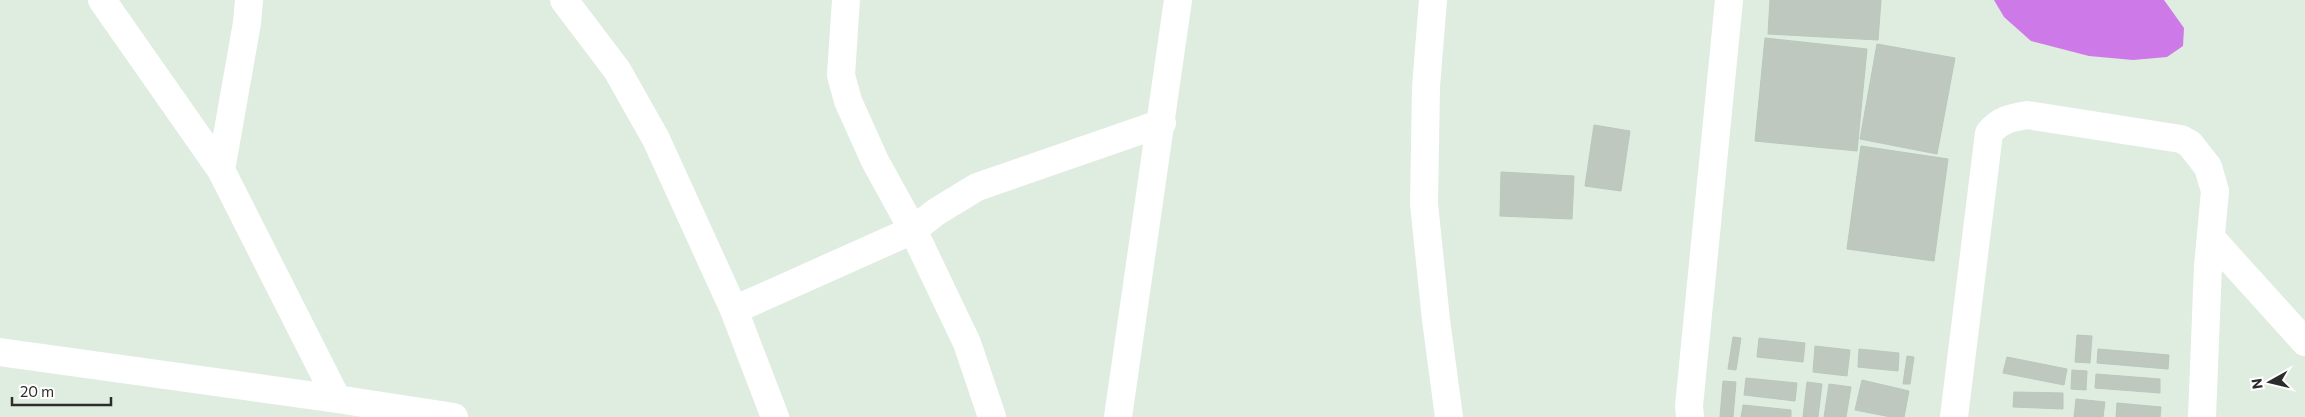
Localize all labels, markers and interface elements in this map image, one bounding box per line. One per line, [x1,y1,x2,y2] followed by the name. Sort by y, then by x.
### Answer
[2245,357,2295,407] north arrow
[12,374,111,406] scale bar
[2247,377,2266,390] text: N
[20,382,54,400] text: 20 m

